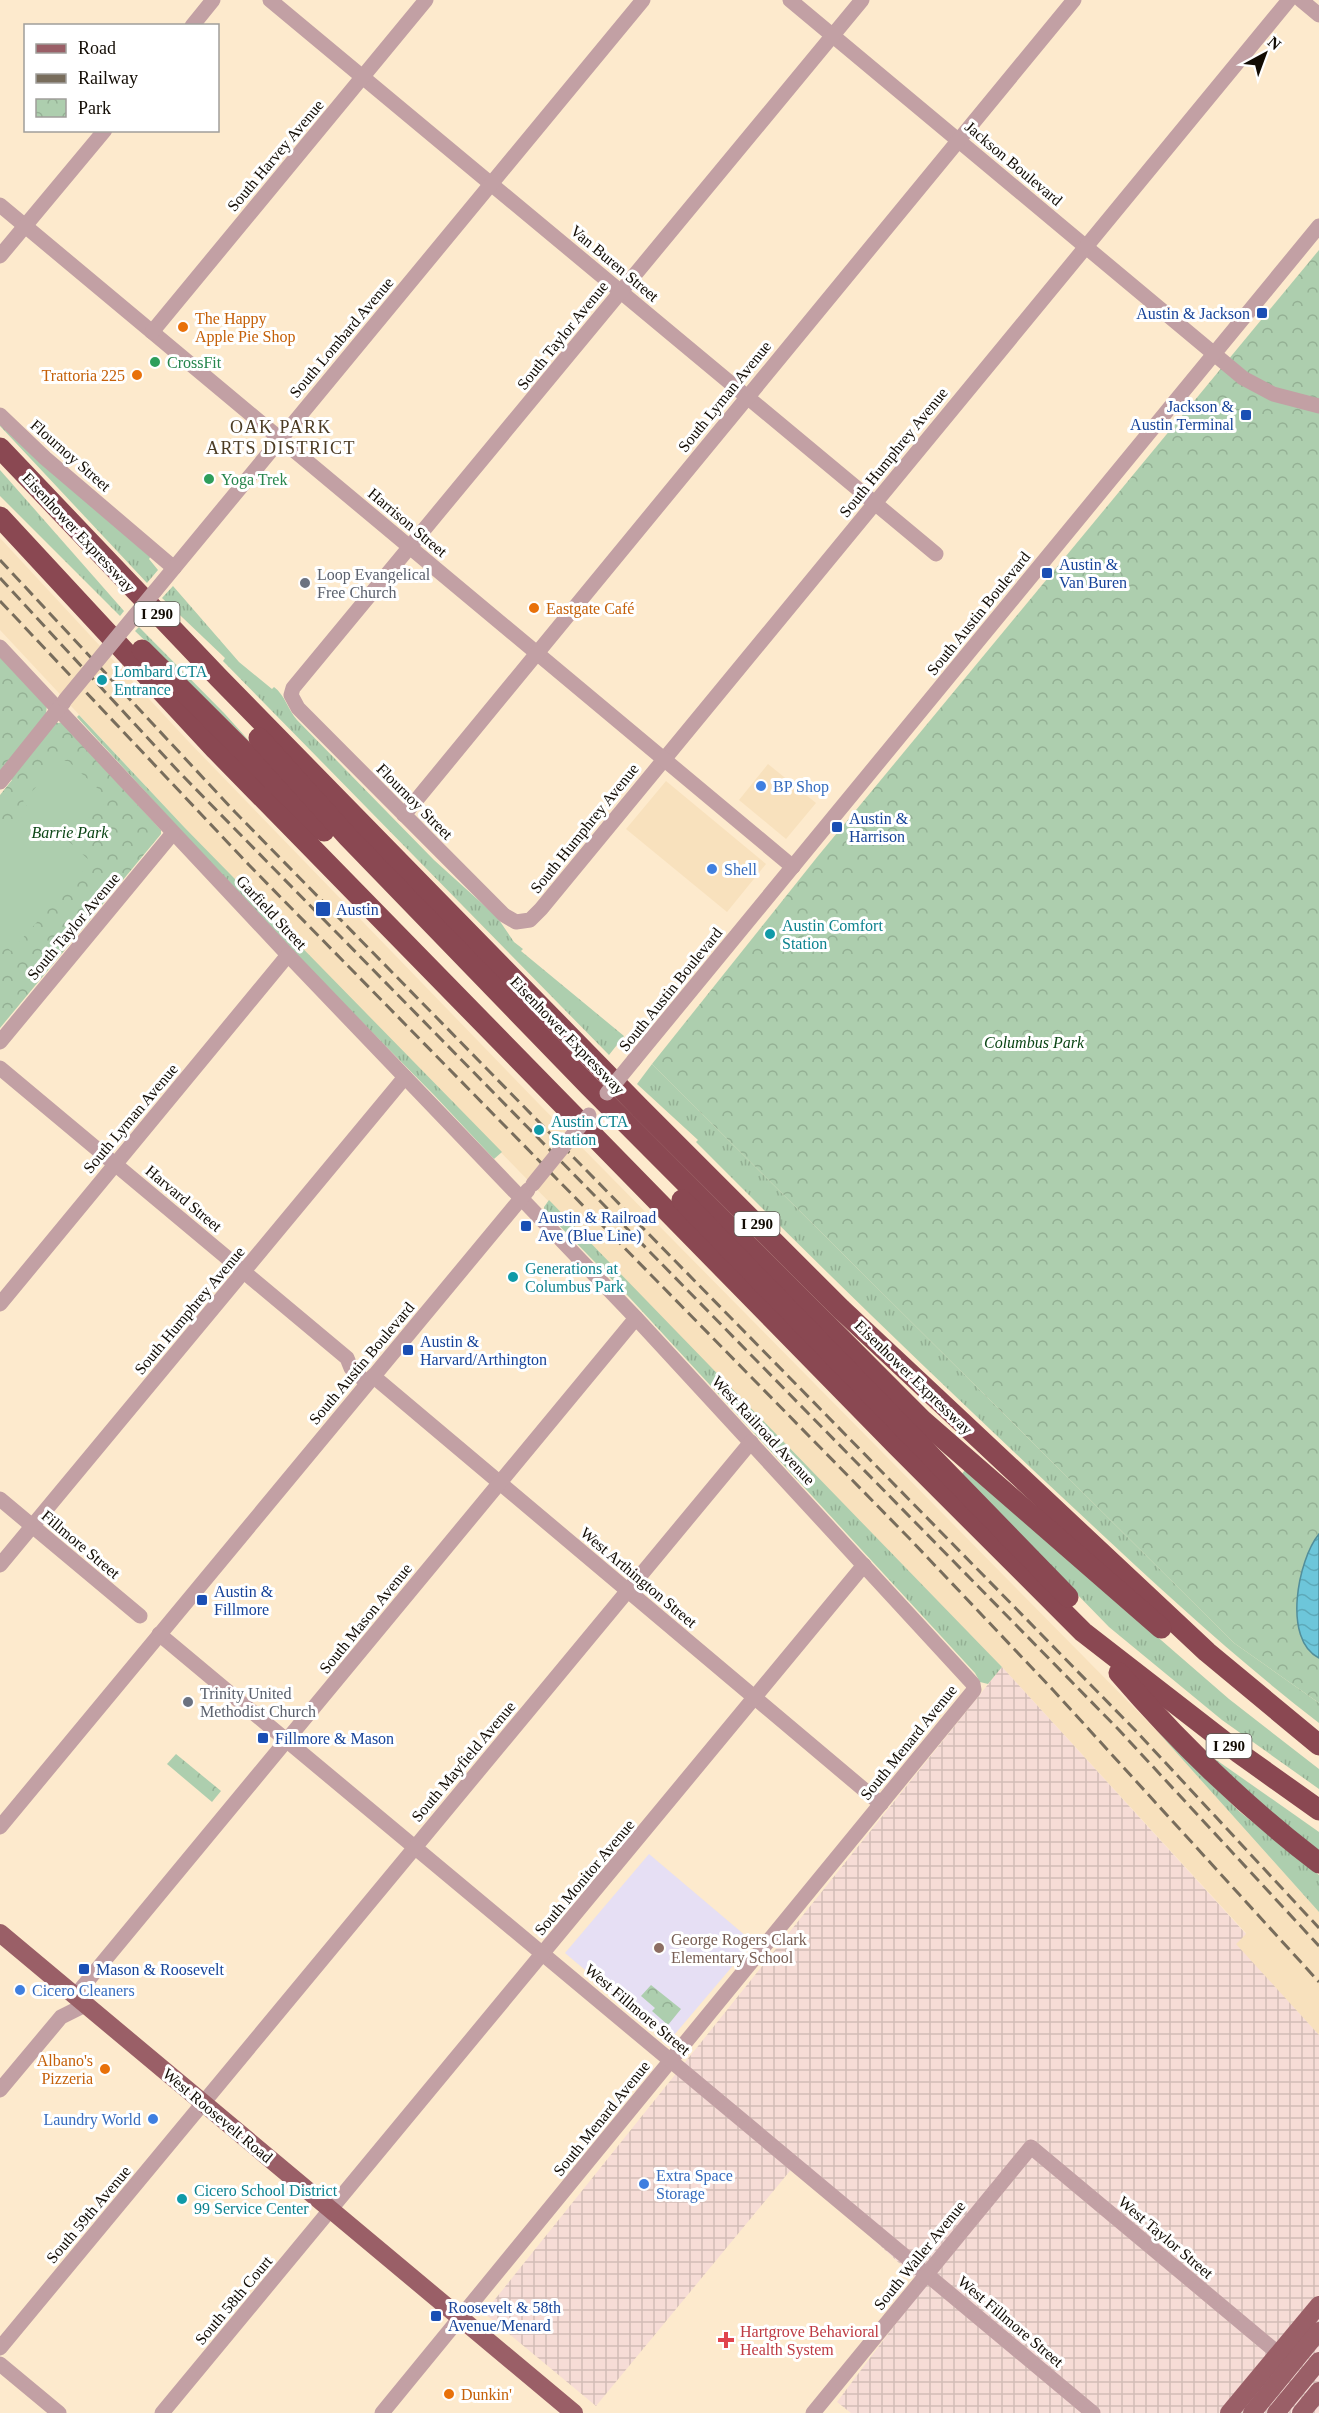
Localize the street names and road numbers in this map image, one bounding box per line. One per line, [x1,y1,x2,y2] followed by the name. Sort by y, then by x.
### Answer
[224,96,328,215] street label: South Harvey Avenue
[962,118,1066,209] street label: Jackson Boulevard
[567,222,662,305] street label: Van Buren Street
[286,274,397,401] street label: South Lombard Avenue
[514,278,612,393] street label: South Taylor Avenue
[675,338,775,456] street label: South Lyman Avenue
[836,384,952,521] street label: South Humphrey Avenue
[27,416,114,496] street label: Flournoy Street
[18,469,138,596] street label: Eisenhower Expressway
[365,485,451,561] street label: Harrison Street
[923,548,1033,678] street label: South Austin Boulevard
[134,602,180,626] road number: I 290
[373,760,456,844] street label: Flournoy Street
[527,760,643,897] street label: South Humphrey Avenue
[24,869,124,984] street label: South Taylor Avenue
[233,872,310,953] street label: Garfield Street
[615,924,725,1054] street label: South Austin Boulevard
[506,973,628,1098] street label: Eisenhower Expressway
[80,1060,182,1177] street label: South Lyman Avenue
[142,1162,225,1235] street label: Harvard Street
[734,1212,780,1236] road number: I 290
[131,1243,249,1378] street label: South Humphrey Avenue
[305,1299,417,1428] street label: South Austin Boulevard
[851,1317,976,1439] street label: Eisenhower Expressway
[709,1372,818,1488] street label: West Railroad Avenue
[38,1507,123,1582] street label: Fillmore Street
[577,1524,701,1632] street label: West Arthington Street
[316,1560,415,1677] street label: South Mason Avenue
[857,1681,960,1803] street label: South Menard Avenue
[408,1698,519,1826] street label: South Mayfield Avenue
[1206,1734,1252,1758] road number: I 290
[531,1816,638,1939] street label: South Monitor Avenue
[582,1960,694,2059] street label: West Fillmore Street
[550,2057,653,2179] street label: South Menard Avenue
[160,2065,276,2166] street label: West Roosevelt Road
[43,2162,134,2266] street label: South 59th Avenue
[1114,2193,1217,2283] street label: West Taylor Street
[870,2198,968,2313] street label: South Waller Avenue
[191,2252,276,2348] street label: South 58th Court
[955,2272,1067,2371] street label: West Fillmore Street

